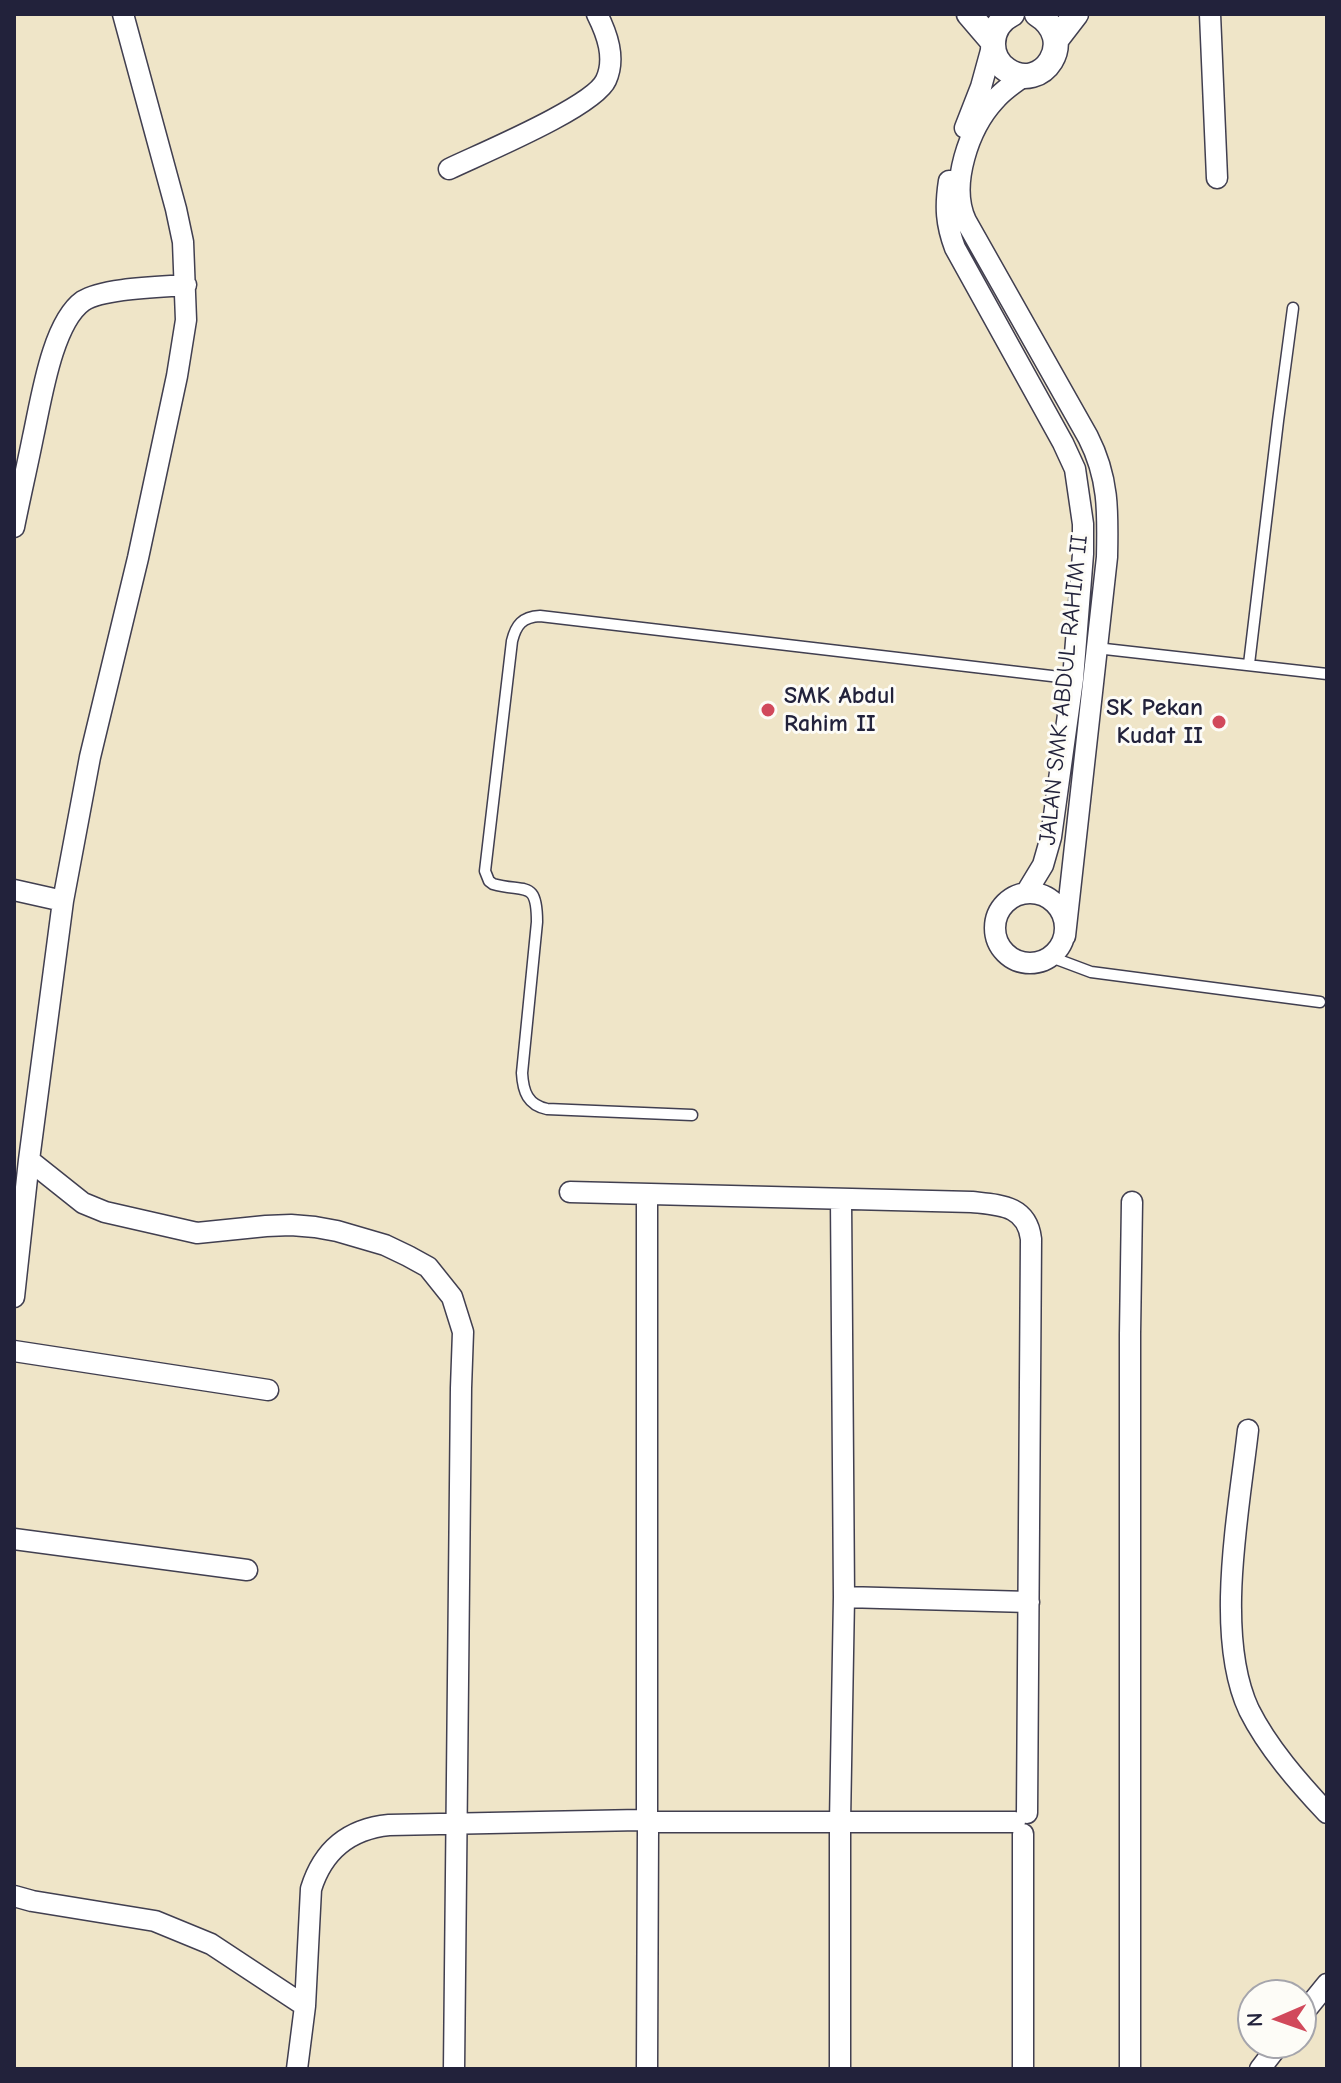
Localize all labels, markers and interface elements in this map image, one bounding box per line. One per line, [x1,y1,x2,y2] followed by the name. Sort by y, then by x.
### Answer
[1033,533,1095,847] street label: JALAN SMK ABDUL RAHIM II
[784,682,895,738] place label: SMK Abdul Rahim II
[1106,694,1203,750] place label: SK Pekan Kudat II
[759,701,777,719] marker: SMK Abdul Rahim II
[1210,713,1228,731] marker: SK Pekan Kudat II
[1237,1979,1317,2059] north arrow
[1242,2012,1268,2027] text: N

